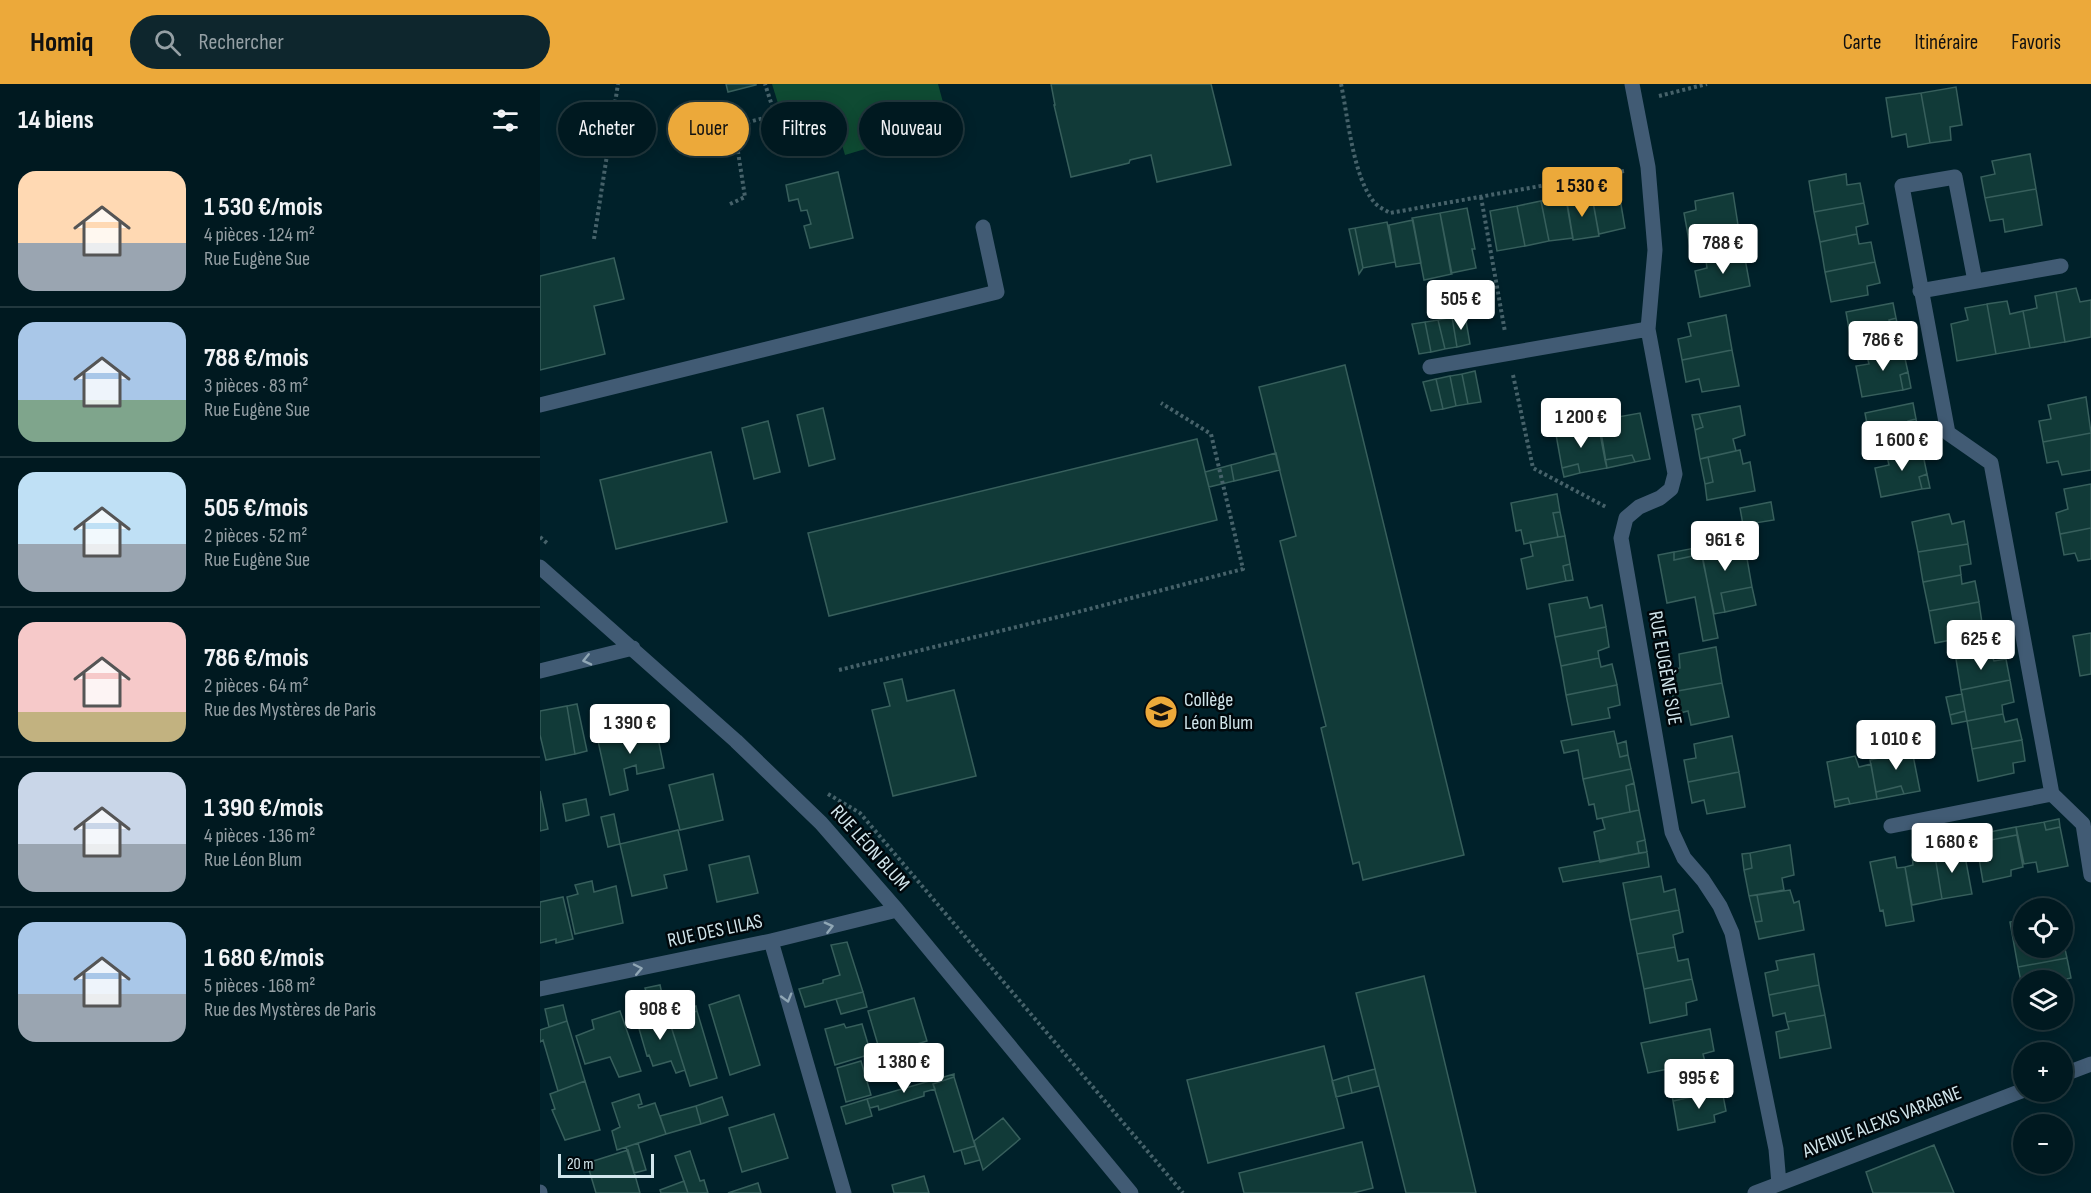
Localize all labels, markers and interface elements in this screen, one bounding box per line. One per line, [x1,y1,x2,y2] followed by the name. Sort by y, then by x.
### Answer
[130,15,550,69] search box
[30,26,94,59] text: Homiq
[151,26,184,59] icon: search
[199,29,284,56] text: Rechercher
[1843,30,1882,55] text: Carte
[1915,30,1978,55] text: Itinéraire
[2011,30,2061,55] text: Favoris
[558,102,656,156] chip: Acheter
[668,102,749,156] chip: Louer
[761,102,847,156] chip: Filtres
[859,102,963,156] chip: Nouveau
[489,104,522,137] icon: filters
[18,105,94,136] text: 14 biens
[1527,167,1637,218] pin: 1 530 €
[1556,174,1608,198] text: 1 530 €
[204,192,323,223] text: 1 530 €/mois
[66,195,138,267] icon: home
[204,223,315,247] text: 4 pièces · 124 m²
[1681,224,1765,275] pin: 788 €
[1703,231,1743,255] text: 788 €
[204,247,310,271] text: Rue Eugène Sue
[1419,280,1503,331] pin: 505 €
[1441,287,1481,311] text: 505 €
[1841,321,1925,372] pin: 786 €
[1863,328,1903,352] text: 786 €
[204,343,309,374] text: 788 €/mois
[66,346,138,418] icon: home
[204,374,308,398] text: 3 pièces · 83 m²
[204,398,310,422] text: Rue Eugène Sue
[1526,398,1636,449] pin: 1 200 €
[1555,405,1607,429] text: 1 200 €
[1847,421,1957,472] pin: 1 600 €
[1876,428,1928,452] text: 1 600 €
[204,493,308,524] text: 505 €/mois
[66,496,138,568] icon: home
[1683,521,1767,572] pin: 961 €
[204,524,307,548] text: 2 pièces · 52 m²
[1705,528,1745,552] text: 961 €
[204,548,310,572] text: Rue Eugène Sue
[1643,609,1687,727] street label: RUE EUGÈNE SUE
[1939,620,2023,671] pin: 625 €
[1961,627,2001,651] text: 625 €
[204,643,309,674] text: 786 €/mois
[66,646,138,718] icon: home
[582,653,592,666] one-way arrow
[204,674,309,698] text: 2 pièces · 64 m²
[1184,688,1253,735] place label: Collège Léon Blum
[1143,694,1179,730] school or university icon: Collège Léon Blum
[204,698,376,722] text: Rue des Mystères de Paris
[575,704,685,755] pin: 1 390 €
[604,711,656,735] text: 1 390 €
[1841,720,1951,771] pin: 1 010 €
[1870,727,1922,751] text: 1 010 €
[204,793,324,824] text: 1 390 €/mois
[66,796,138,868] icon: home
[825,800,915,896] street label: RUE LÉON BLUM
[1897,823,2007,874] pin: 1 680 €
[204,824,315,848] text: 4 pièces · 136 m²
[1926,830,1978,854] text: 1 680 €
[204,848,302,872] text: Rue Léon Blum
[2013,898,2073,1174] map controls
[2013,898,2073,958] button: locate
[665,909,765,953] street label: RUE DES LILAS
[824,922,834,935] one-way arrow
[204,943,324,974] text: 1 680 €/mois
[66,946,138,1018] icon: home
[633,963,643,976] one-way arrow
[2013,970,2073,1030] button: layers
[204,974,315,998] text: 5 pièces · 168 m²
[618,990,702,1041] pin: 908 €
[780,992,792,1003] one-way arrow
[639,997,681,1021] text: 908 €
[204,998,376,1022] text: Rue des Mystères de Paris
[2013,1042,2073,1102] button: +
[849,1043,959,1094] pin: 1 380 €
[878,1050,930,1074] text: 1 380 €
[1657,1059,1741,1110] pin: 995 €
[1678,1066,1720,1090] text: 995 €
[1798,1081,1965,1164] street label: AVENUE ALEXIS VARAGNE
[2013,1114,2073,1174] button: −
[558,1151,654,1178] scale bar
[567,1155,594,1174] text: 20 m

